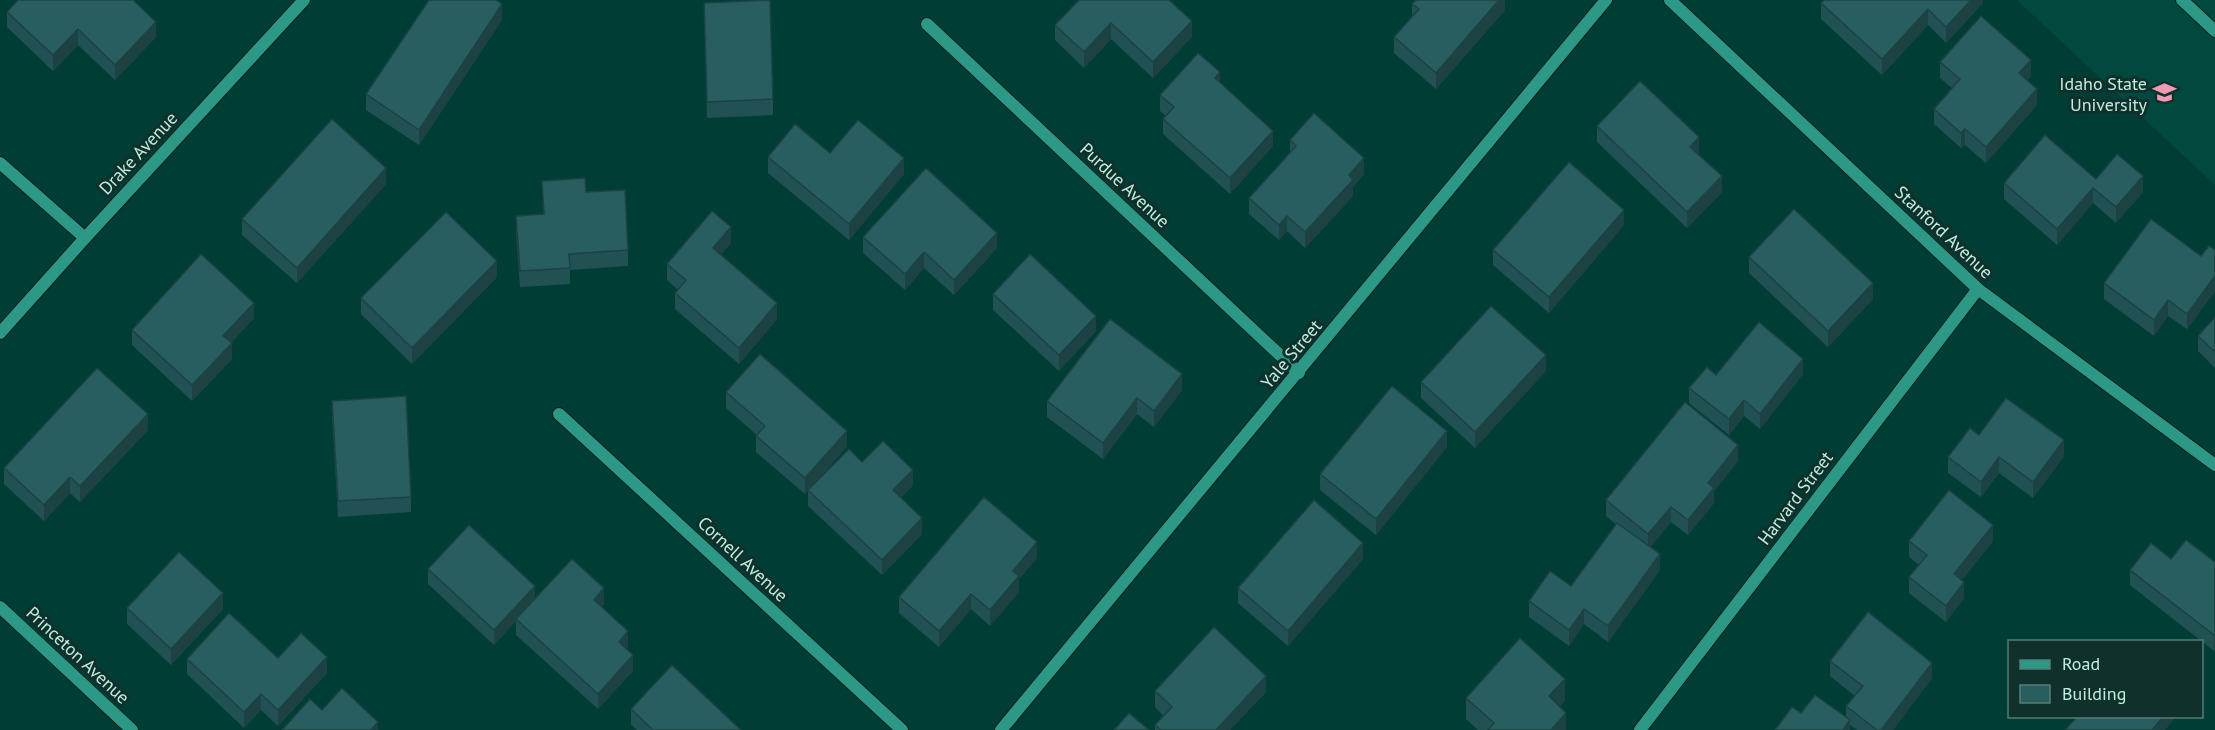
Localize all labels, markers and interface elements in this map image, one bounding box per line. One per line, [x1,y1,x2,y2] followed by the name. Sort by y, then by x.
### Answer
[2059,72,2148,116] place label: Idaho State University
[2152,80,2178,106] school or university icon: Idaho State University
[94,107,182,199] street label: Drake Avenue
[1075,138,1175,232] street label: Purdue Avenue
[1890,181,1998,283] street label: Stanford Avenue
[1256,315,1326,393] street label: Yale Street
[1752,447,1838,549] street label: Harvard Street
[693,511,793,607] street label: Cornell Avenue
[22,601,134,709] street label: Princeton Avenue
[2008,640,2203,718] legend
[2062,652,2100,675] text: Road
[2062,682,2126,705] text: Building

